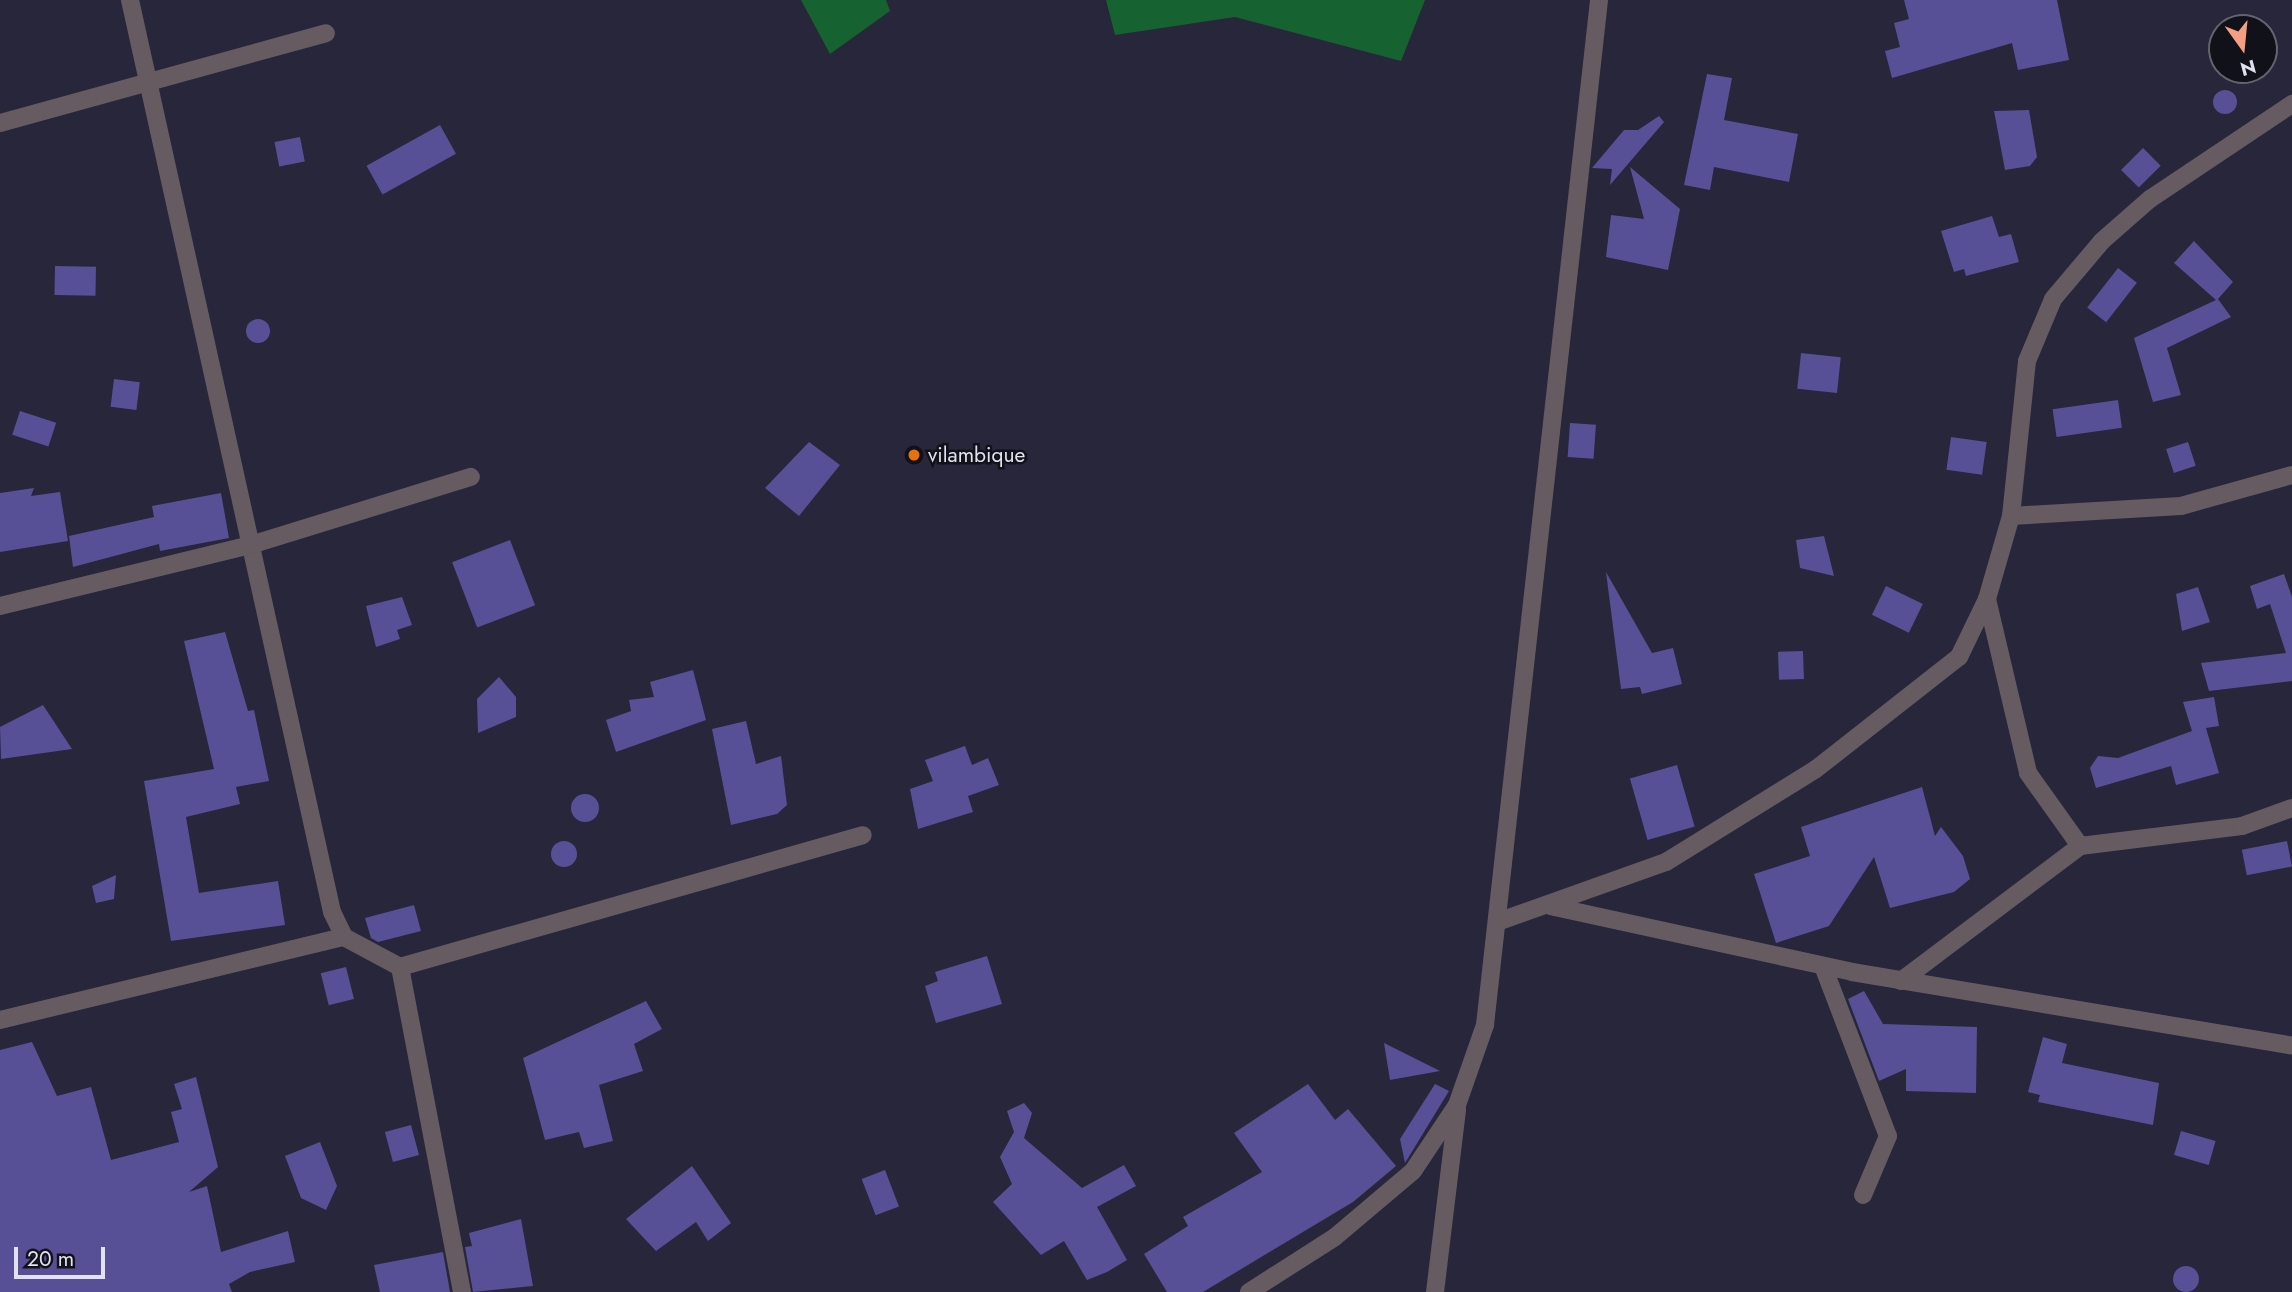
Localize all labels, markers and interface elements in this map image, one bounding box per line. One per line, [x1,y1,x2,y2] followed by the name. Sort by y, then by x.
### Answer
[2208,14,2278,84] north arrow
[2237,53,2259,83] text: N
[928,442,1025,468] place label: vilambique
[906,447,922,463] marker: vilambique
[18,1232,108,1276] scale bar
[27,1244,74,1274] text: 20 m

